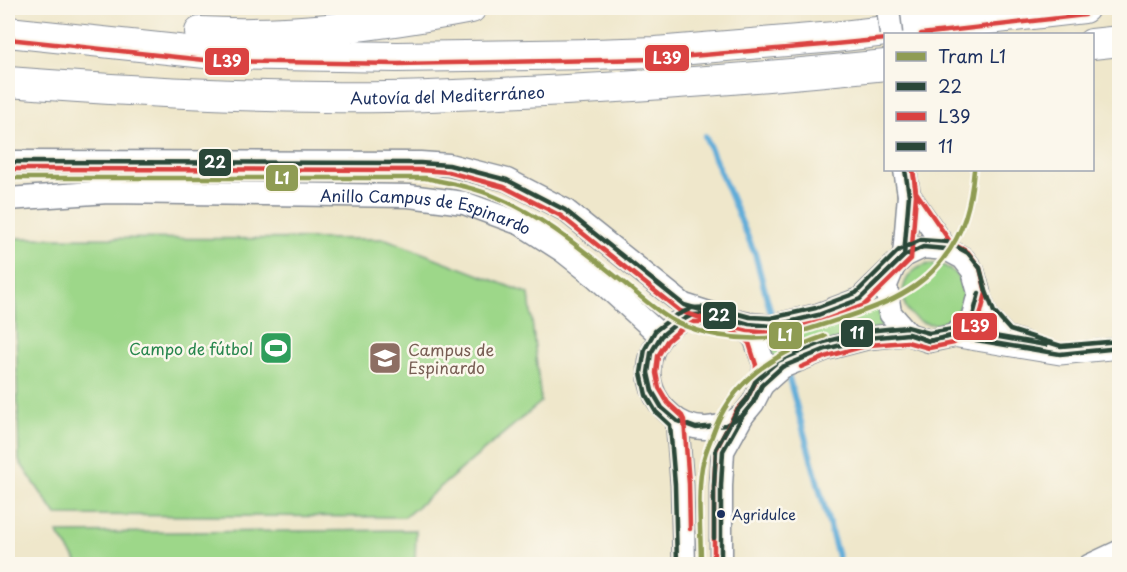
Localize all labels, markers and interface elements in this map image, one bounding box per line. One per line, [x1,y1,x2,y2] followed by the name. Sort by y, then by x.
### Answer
[884,33,1094,171] legend
[938,42,1006,69] text: Tram L1
[644,44,690,72] line badge: L39
[652,45,682,69] text: L39
[204,47,250,76] line badge: L39
[212,48,242,72] text: L39
[938,72,962,99] text: 22
[350,79,546,109] street label: Autovía del Mediterráneo
[938,102,971,129] text: L39
[938,132,953,159] text: 11
[198,148,232,177] line badge: 22
[204,149,226,173] text: 22
[265,164,299,192] line badge: L1
[274,165,290,189] text: L1
[320,183,536,240] street label: Anillo Campus de Espinardo
[702,301,737,330] line badge: 22
[708,302,730,326] text: 22
[952,312,998,341] line badge: L39
[960,313,990,337] text: L39
[840,319,874,348] line badge: 11
[850,320,864,344] text: 11
[768,321,803,350] line badge: L1
[777,322,793,346] text: L1
[258,330,294,366] sports icon: Campo de fútbol
[129,336,253,360] place label: Campo de fútbol
[408,337,494,379] place label: Campus de Espinardo
[367,340,403,376] school or university icon: Campus de Espinardo
[732,504,796,525] place label: Agridulce
[715,508,727,520] marker: Agridulce

